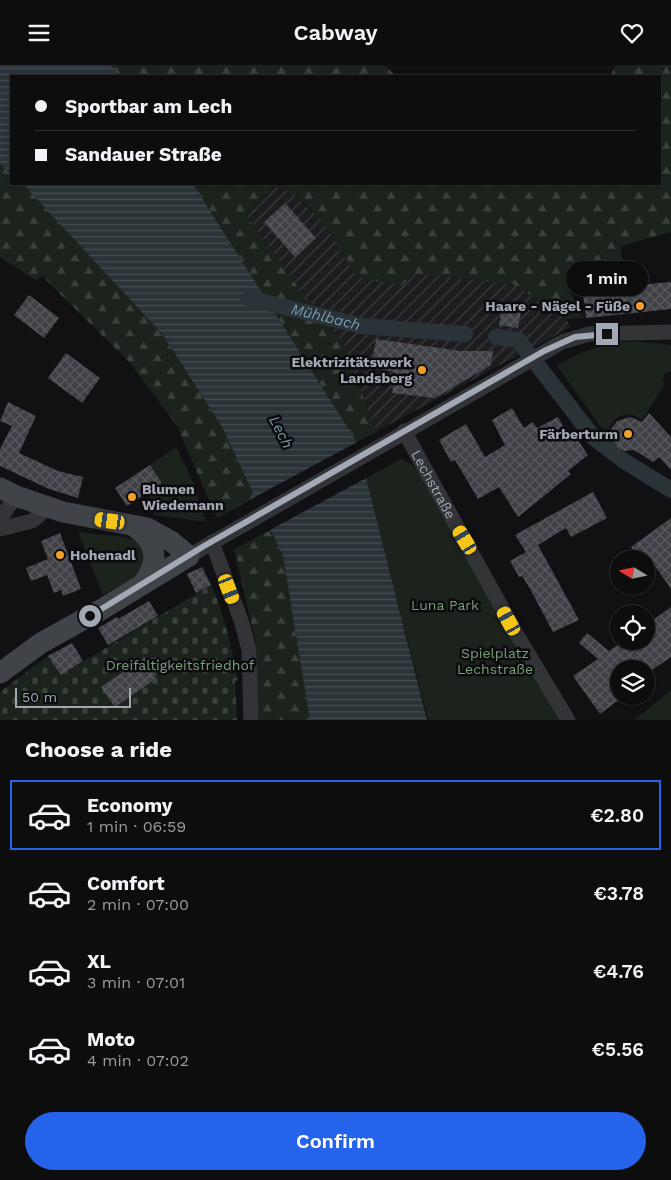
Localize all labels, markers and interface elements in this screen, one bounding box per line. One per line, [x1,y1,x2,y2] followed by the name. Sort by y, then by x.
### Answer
[25,19,53,47] icon: menu
[618,19,646,47] icon: heart
[293,20,378,45] text: Cabway
[65,95,232,118] text: Sportbar am Lech
[65,143,222,166] text: Sandauer Straße
[566,261,648,297] callout: 1 min
[586,269,628,288] text: 1 min
[485,298,630,314] place label: Haare - Nägel - Füße
[289,300,362,334] water label: Mühlbach
[634,300,646,312] marker: Haare - Nägel - Füße
[596,323,618,345] route end
[292,354,412,386] place label: Elektrizitätswerk Landsberg
[416,364,428,376] marker: Elektrizitätswerk Landsberg
[265,413,297,451] water label: Lech
[539,426,618,442] place label: Färberturm
[622,428,634,440] marker: Färberturm
[408,447,459,522] street label: Lechstraße
[142,481,224,513] place label: Blumen Wiedemann
[126,491,138,503] marker: Blumen Wiedemann
[94,511,125,531] car
[450,523,479,557] car
[70,547,136,563] place label: Hohenadl
[54,549,66,561] marker: Hohenadl
[610,550,655,595] north arrow
[610,550,655,705] map controls
[216,572,241,606] car
[411,597,479,613] park label: Luna Park
[495,604,522,638] car
[79,605,101,627] route start
[610,605,655,650] button: locate
[457,645,533,677] park label: Spielplatz Lechstraße
[106,657,255,673] park label: Dreifaltigkeitsfriedhof
[610,660,655,705] button: layers
[15,685,131,708] scale bar
[22,689,57,705] text: 50 m
[25,737,172,762] text: Choose a ride
[27,793,72,838] icon: car
[87,794,172,817] text: Economy
[590,804,644,827] text: €2.80
[87,817,186,836] text: 1 min · 06:59
[27,871,72,916] icon: car
[87,872,165,895] text: Comfort
[593,882,644,905] text: €3.78
[87,895,189,914] text: 2 min · 07:00
[27,949,72,994] icon: car
[87,950,111,973] text: XL
[593,960,644,983] text: €4.76
[87,973,185,992] text: 3 min · 07:01
[27,1027,72,1072] icon: car
[87,1028,135,1051] text: Moto
[592,1038,644,1061] text: €5.56
[87,1051,189,1070] text: 4 min · 07:02
[25,1112,646,1170] button: Confirm

